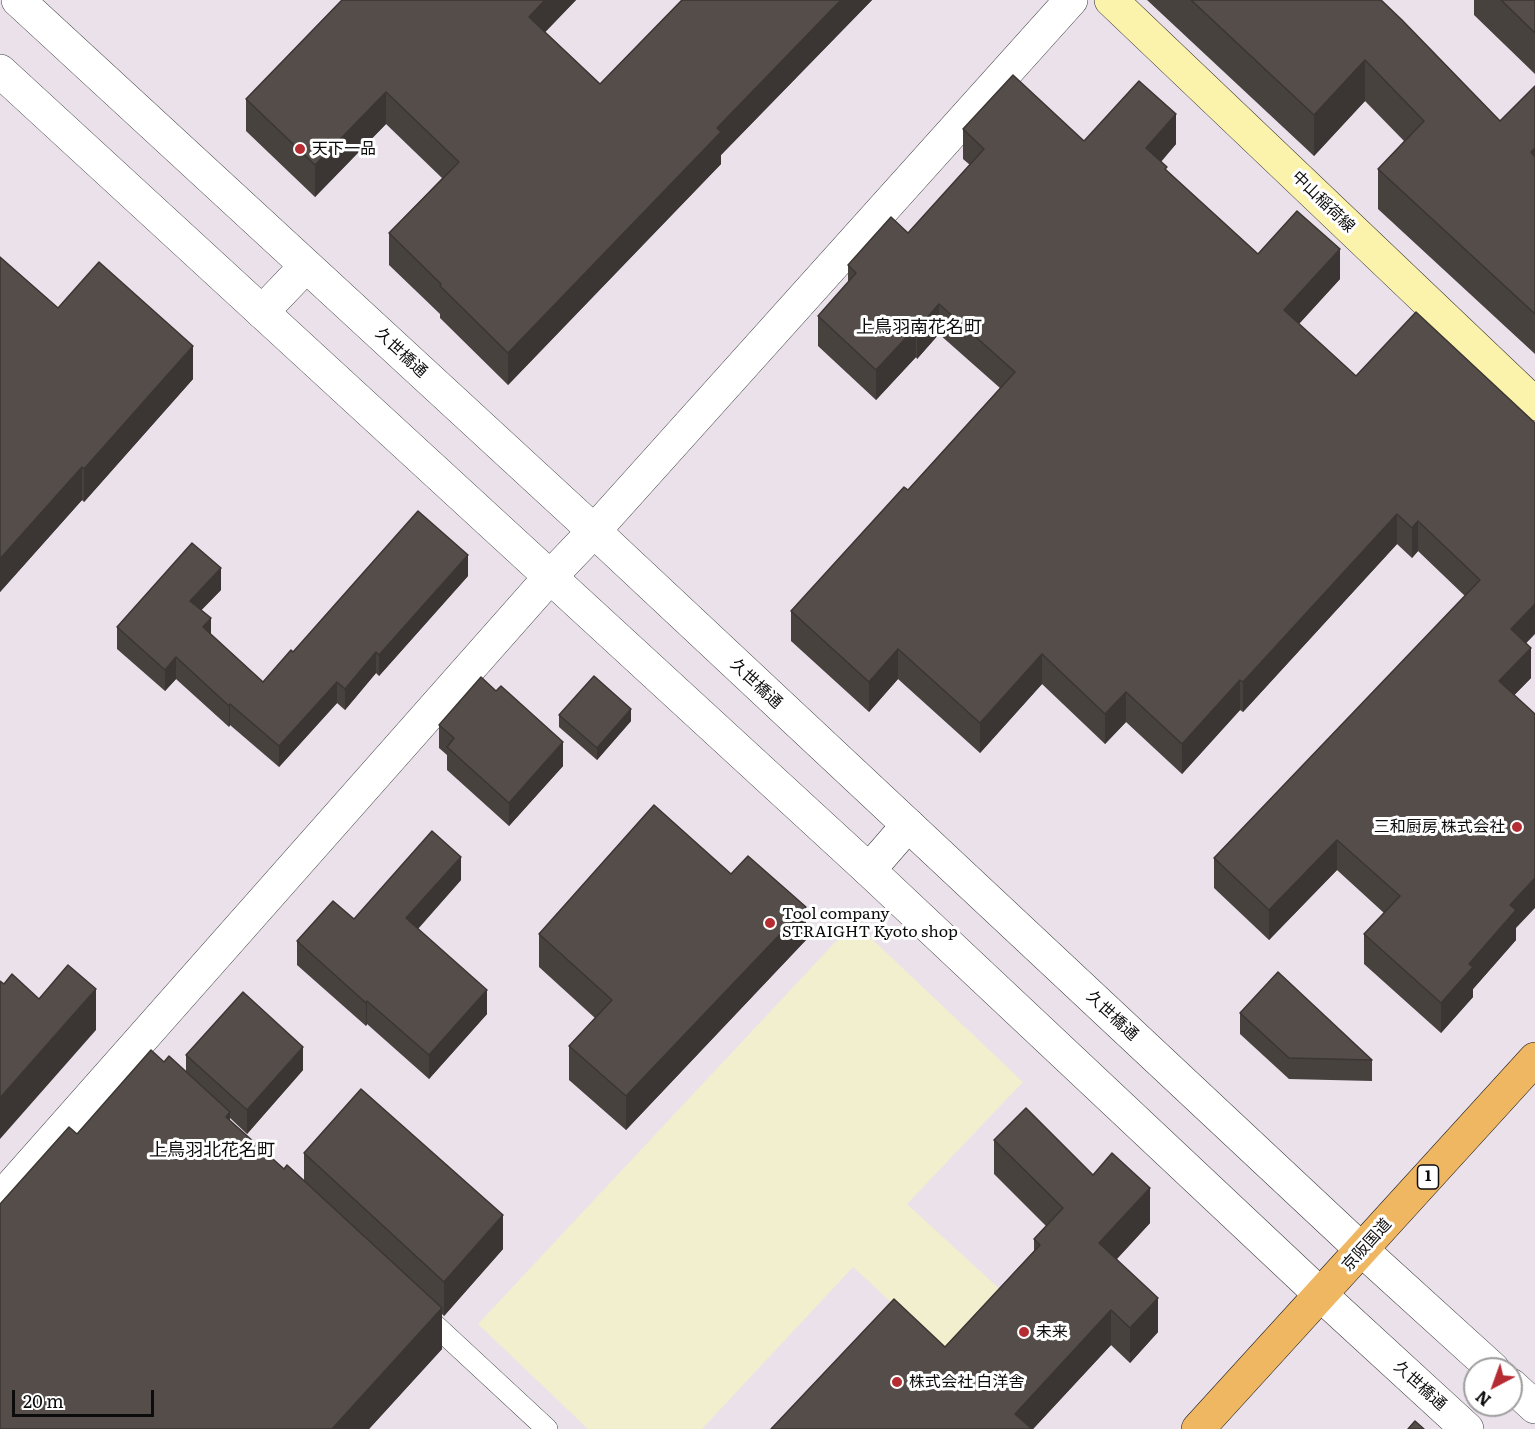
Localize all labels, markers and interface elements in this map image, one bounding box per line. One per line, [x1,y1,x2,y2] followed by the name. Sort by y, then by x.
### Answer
[312,139,376,159] place label: 天下一品
[293,142,307,156] marker: 天下一品
[1288,167,1358,237] street label: 中山稲荷線
[856,317,982,339] district label: 上鳥羽南花名町
[371,324,431,382] street label: 久世橋通
[726,655,786,713] street label: 久世橋通
[1374,817,1505,837] place label: 三和厨房 株式会社
[1510,820,1524,834] marker: 三和厨房 株式会社
[782,904,958,942] place label: Tool company STRAIGHT Kyoto shop
[763,916,777,930] marker: Tool company STRAIGHT Kyoto shop
[1082,987,1142,1045] street label: 久世橋通
[149,1140,275,1162] district label: 上鳥羽北花名町
[1418,1165,1438,1189] road number: 1
[1338,1215,1396,1275] street label: 京阪国道
[1036,1322,1068,1342] place label: 未来
[1017,1325,1031,1339] marker: 未来
[1390,1357,1450,1415] street label: 久世橋通
[1463,1357,1523,1417] north arrow
[909,1372,1024,1392] place label: 株式会社 白洋舎
[890,1375,904,1389] marker: 株式会社 白洋舎
[15,1378,158,1416] scale bar
[1470,1386,1495,1413] text: N
[23,1387,64,1414] text: 20 m

